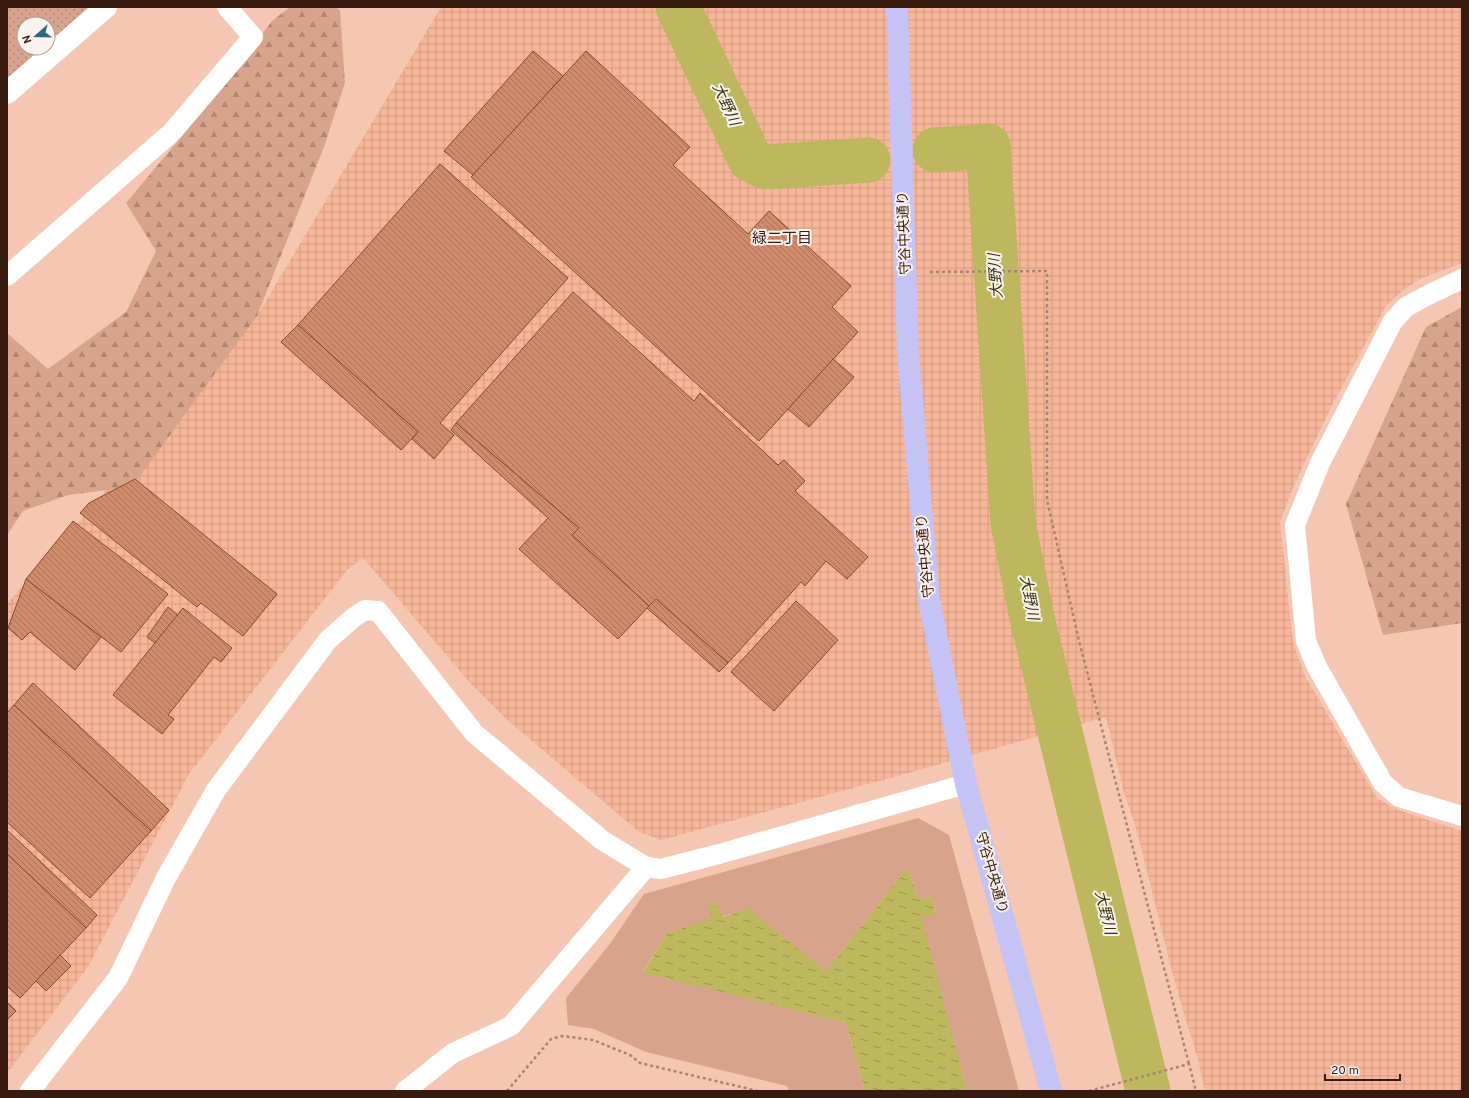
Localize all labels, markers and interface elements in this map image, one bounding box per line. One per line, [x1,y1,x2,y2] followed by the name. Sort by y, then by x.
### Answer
[16,16,56,56] north arrow
[20,33,35,45] text: N
[707,81,744,131] water label: 大野川
[895,191,915,275] street label: 守谷中央通り
[752,230,812,249] district label: 緑二丁目
[986,251,1008,299] water label: 大野川
[914,513,938,599] street label: 守谷中央通り
[1014,574,1042,624] water label: 大野川
[971,830,1011,916] street label: 守谷中央通り
[1089,889,1119,939] water label: 大野川
[1325,1056,1400,1082] scale bar
[1331,1063,1359,1079] text: 20 m

